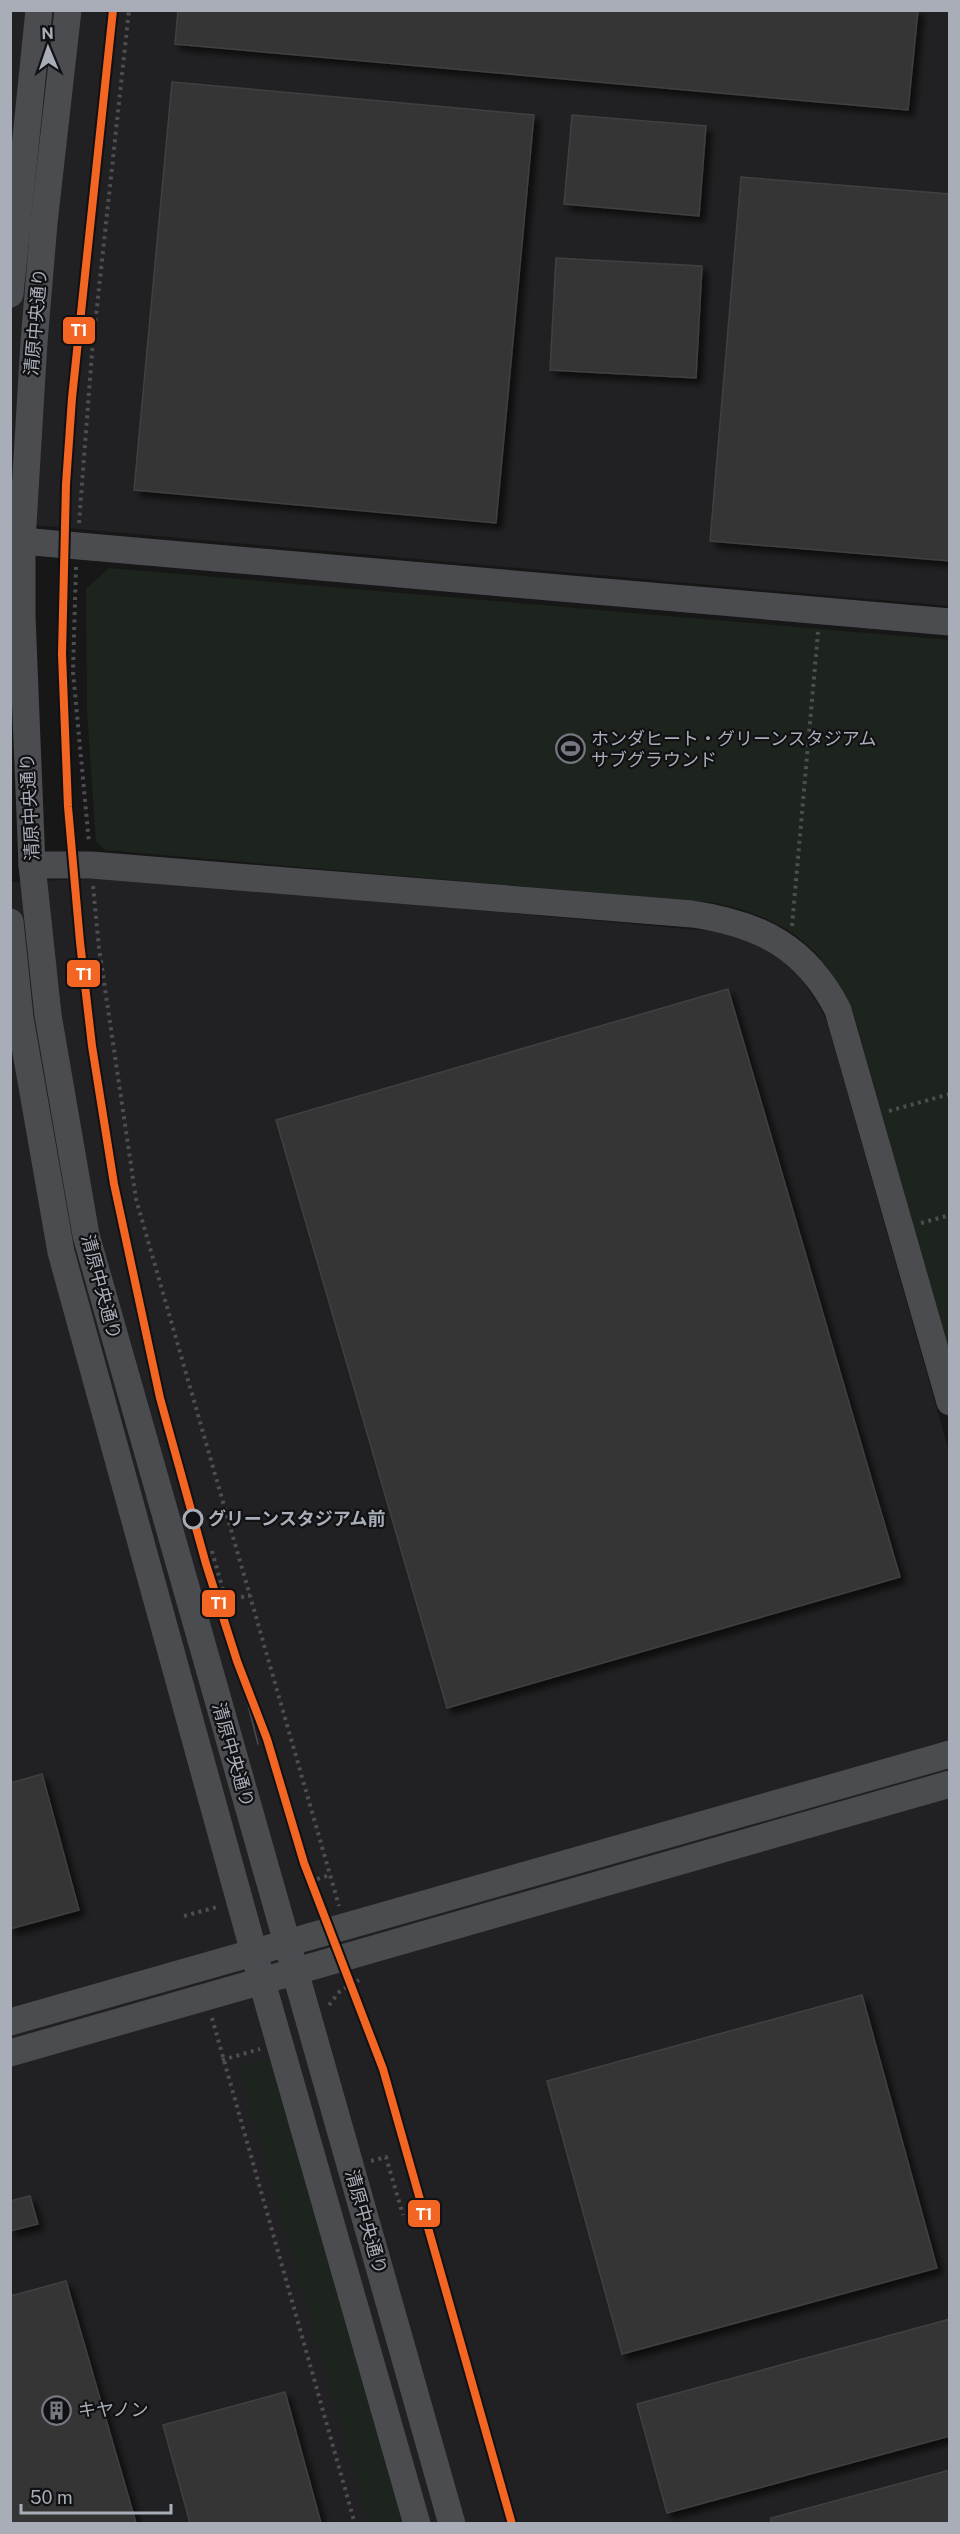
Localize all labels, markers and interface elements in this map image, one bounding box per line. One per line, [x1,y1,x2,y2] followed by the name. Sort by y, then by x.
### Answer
[18,18,78,78] north arrow
[41,24,54,43] text: N
[20,267,51,377] street label: 清原中央通り
[62,316,96,345] line badge: T1
[71,321,87,340] text: T1
[591,728,876,770] place label: ホンダヒート・グリーンスタジアム サブグラウンド
[554,733,586,765] sports icon: ホンダヒート・グリーンスタジアム サブグラウンド
[16,753,43,862] street label: 清原中央通り
[66,959,101,988] line badge: T1
[76,965,92,984] text: T1
[77,1232,126,1342] street label: 清原中央通り
[208,1508,385,1529] place label: グリーンスタジアム前
[183,1509,203,1529] marker: グリーンスタジアム前
[201,1589,236,1618] line badge: T1
[211,1594,227,1613] text: T1
[209,1700,258,1810] street label: 清原中央通り
[342,2167,391,2277] street label: 清原中央通り
[407,2199,441,2228] line badge: T1
[416,2205,432,2224] text: T1
[41,2394,73,2426] building icon: キヤノン
[78,2399,149,2420] place label: キヤノン
[21,2477,171,2515] scale bar
[30,2487,73,2508] text: 50 m

